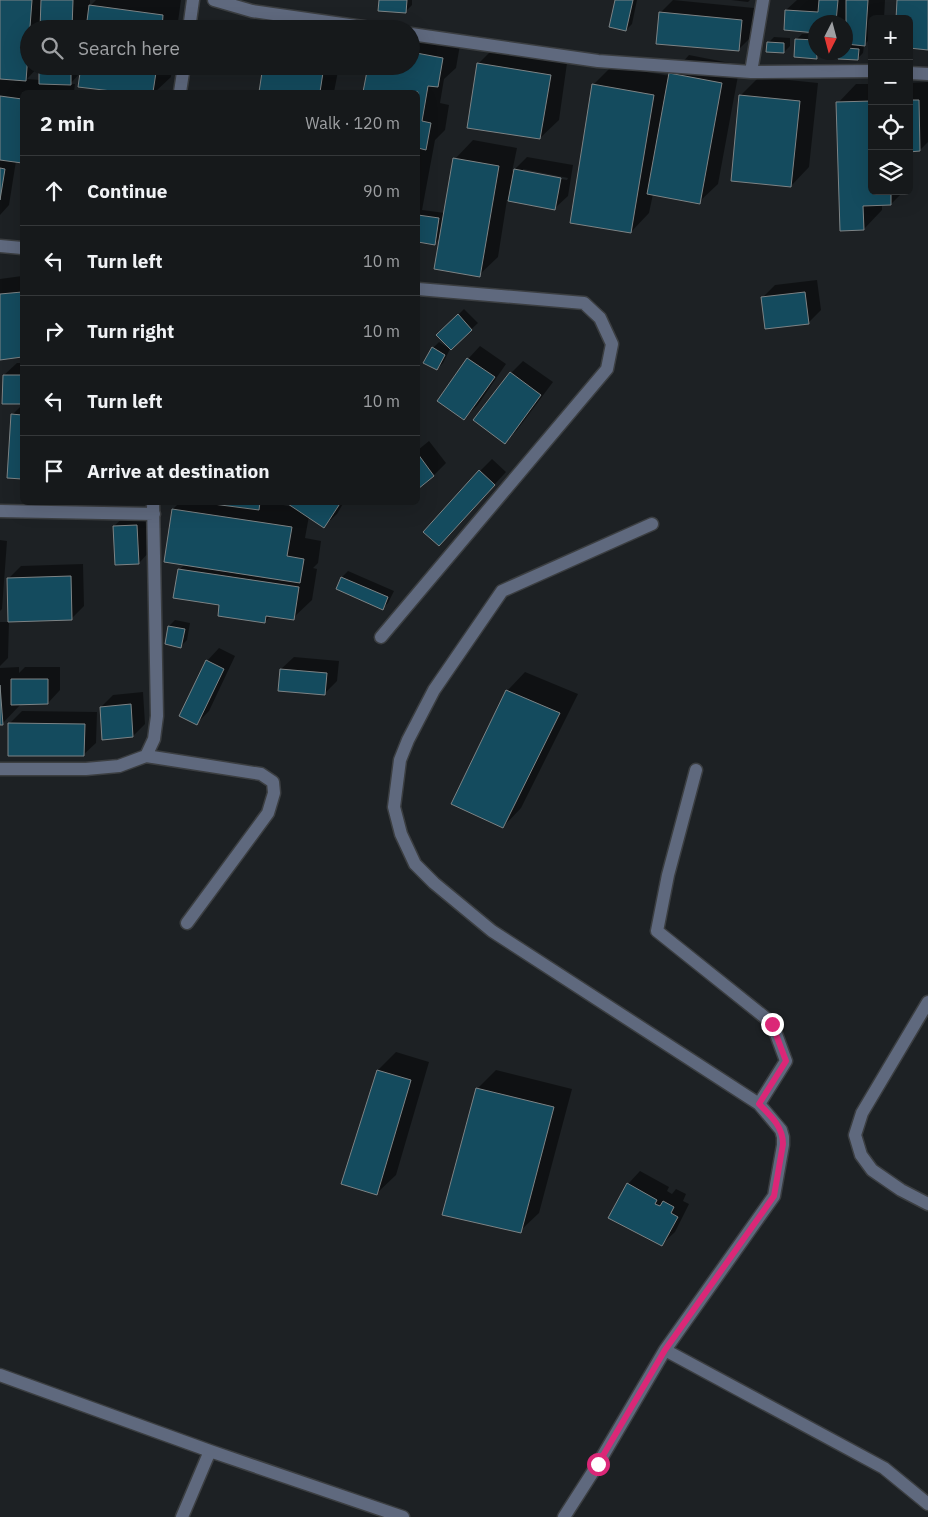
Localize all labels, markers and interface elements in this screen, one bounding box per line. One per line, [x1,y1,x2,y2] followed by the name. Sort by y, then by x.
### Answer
[808,15,853,60] north arrow
[868,15,913,195] map controls
[868,15,913,60] button: +
[20,20,420,75] search box
[38,34,66,62] icon: search
[78,36,180,60] text: Search here
[868,60,913,105] button: −
[868,105,913,150] button: locate
[40,109,95,137] text: 2 min
[305,113,400,133] text: Walk · 120 m
[868,150,913,195] button: layers
[40,177,68,205] icon: ahead
[87,179,167,203] text: Continue
[363,181,400,201] text: 90 m
[40,247,68,275] icon: left
[87,249,163,273] text: Turn left
[363,251,400,271] text: 10 m
[40,317,68,345] icon: right
[87,319,174,343] text: Turn right
[363,321,400,341] text: 10 m
[40,387,68,415] icon: left
[87,389,163,413] text: Turn left
[363,391,400,411] text: 10 m
[40,457,68,485] icon: arrive
[87,459,270,483] text: Arrive at destination
[761,1013,784,1036] route end
[587,1453,610,1476] route start

